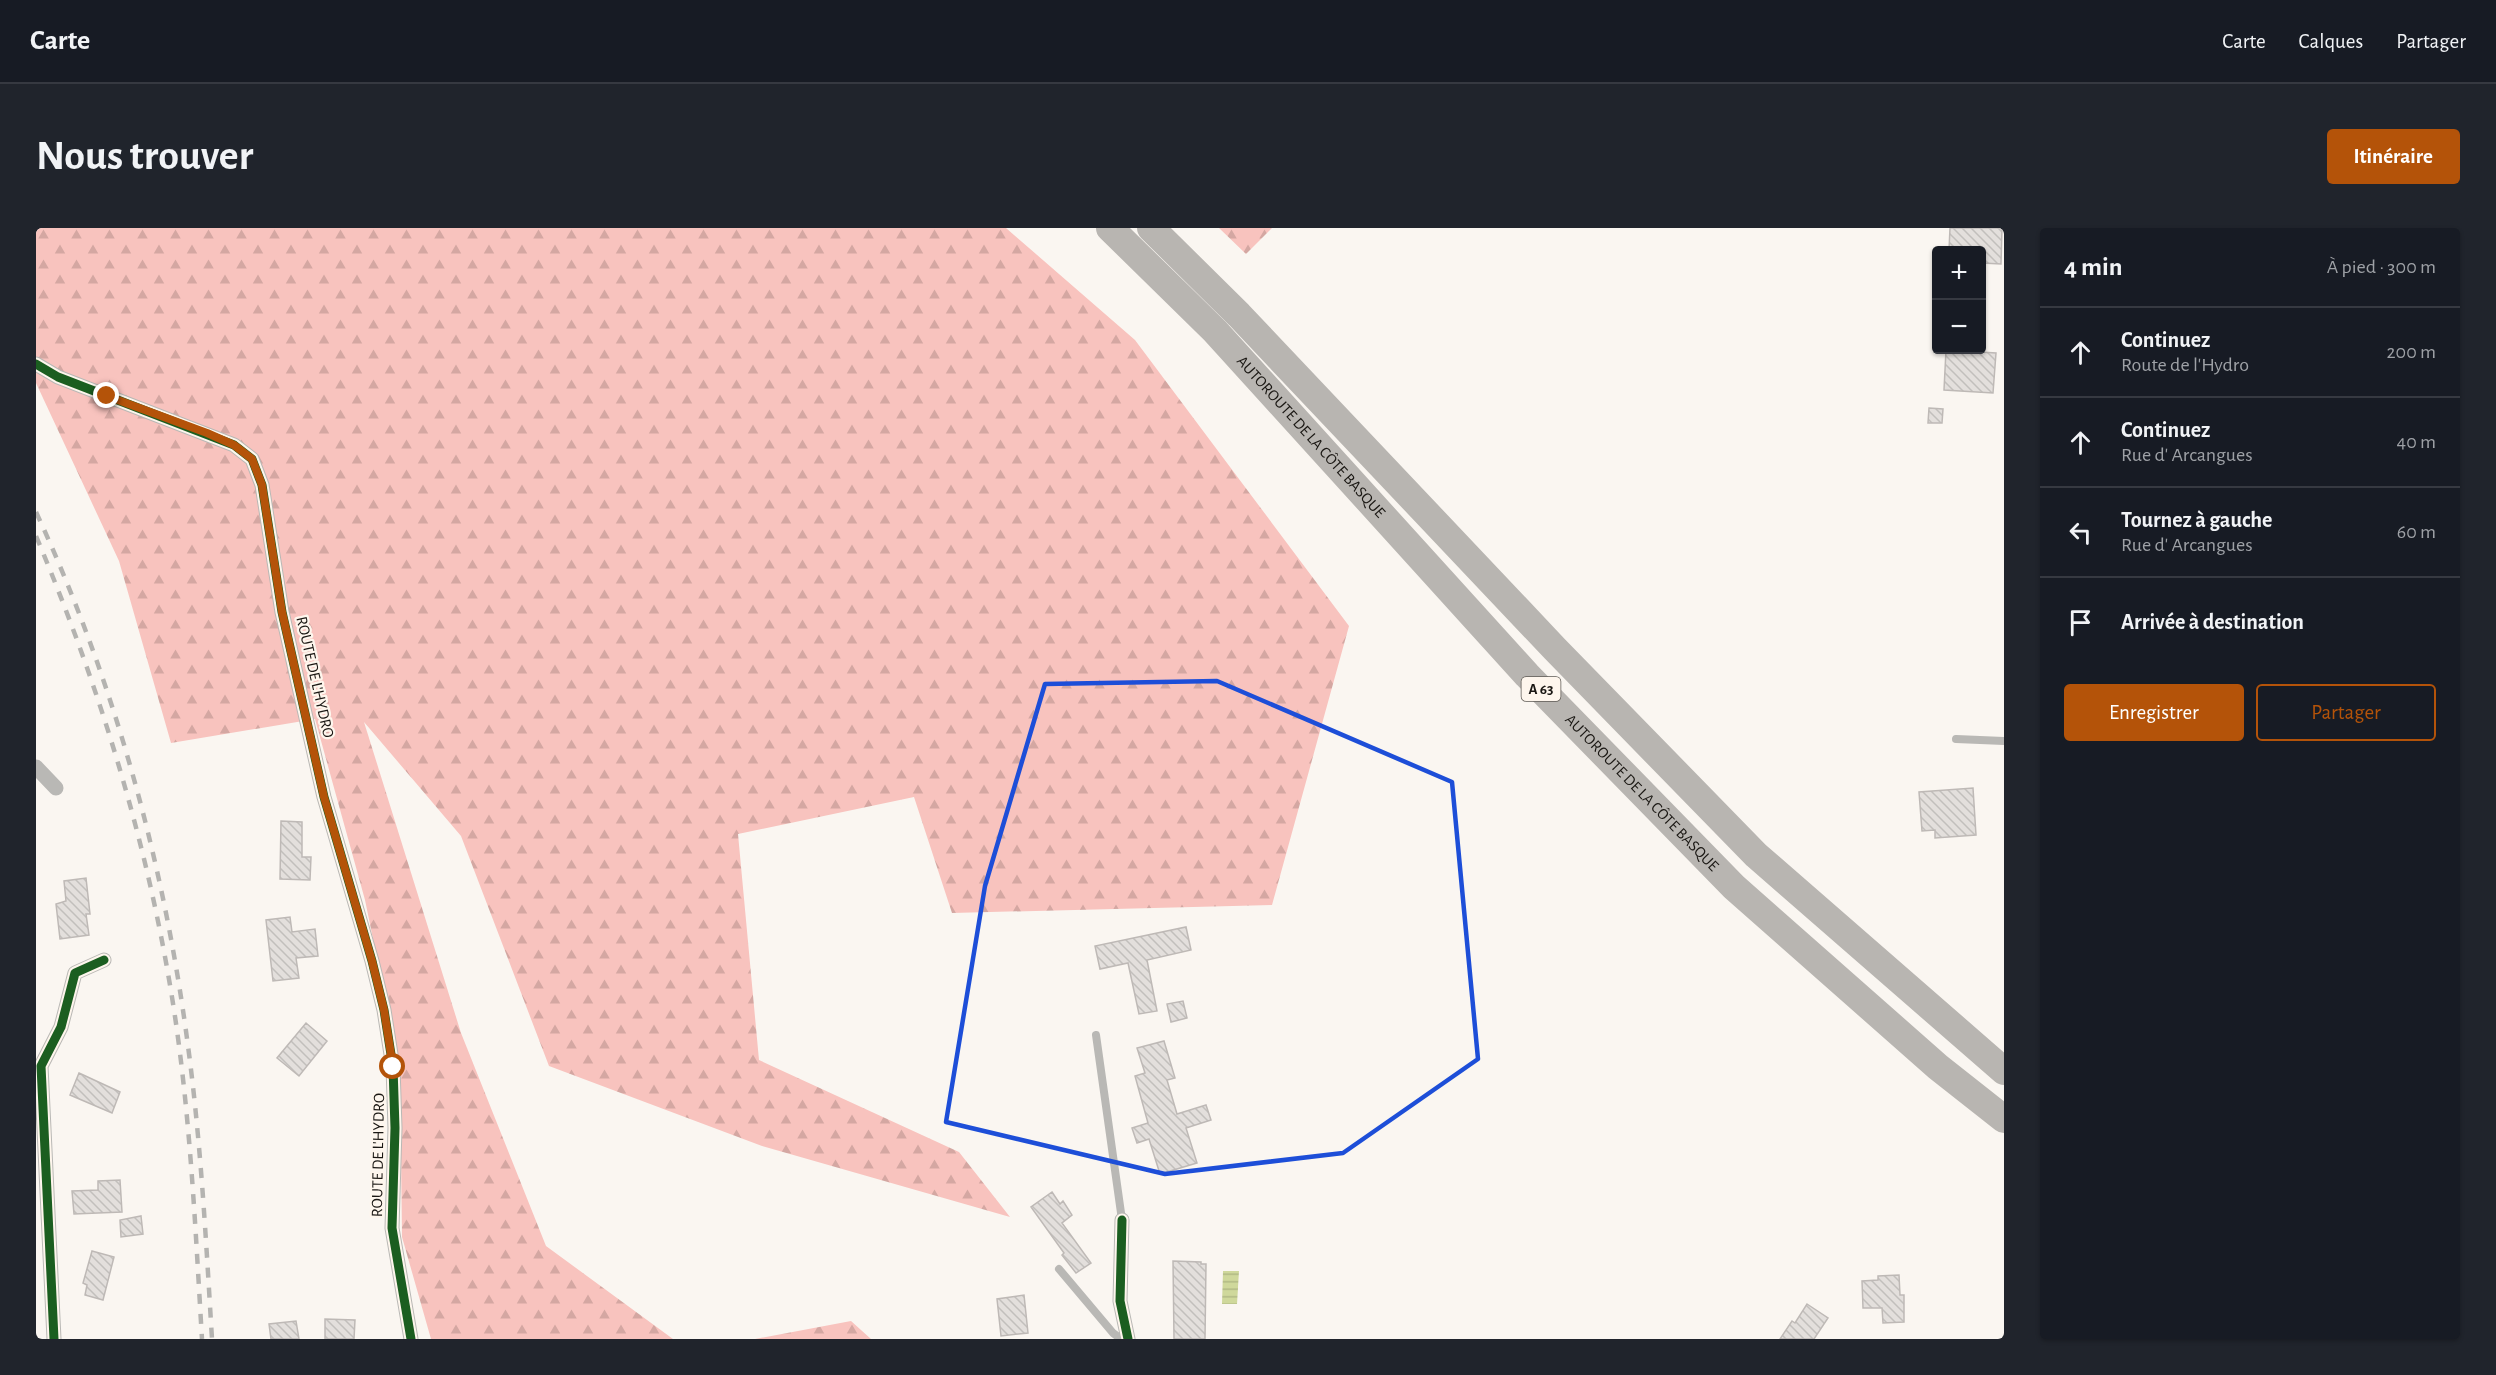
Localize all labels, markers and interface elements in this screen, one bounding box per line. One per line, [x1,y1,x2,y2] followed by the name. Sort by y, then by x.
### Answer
[30,27,90,55] text: Carte
[2222,31,2266,52] text: Carte
[2299,31,2363,52] text: Calques
[2396,31,2466,52] text: Partager
[2327,129,2460,184] button: Itinéraire
[36,135,253,177] text: Nous trouver
[1932,246,1986,354] map controls
[1932,246,1986,300] button: +
[2064,254,2123,280] text: 4 min
[2327,257,2436,277] text: À pied · 300 m
[1932,300,1986,354] button: −
[2121,329,2210,351] text: Continuez
[2064,336,2097,369] icon: ahead
[2386,342,2436,362] text: 200 m
[1234,353,1388,521] street label: AUTOROUTE DE LA CÔTE BASQUE
[2121,355,2249,375] text: Route de l'Hydro
[93,382,119,408] route end
[2121,419,2210,441] text: Continuez
[2064,426,2097,459] icon: ahead
[2397,432,2436,452] text: 40 m
[2121,445,2253,465] text: Rue d' Arcangues
[2121,509,2272,531] text: Tournez à gauche
[2064,516,2097,549] icon: left
[2397,522,2436,542] text: 60 m
[2121,535,2253,555] text: Rue d' Arcangues
[2064,606,2097,639] icon: arrive
[2121,611,2304,633] text: Arrivée à destination
[293,615,337,739] street label: ROUTE DE L'HYDRO
[1522,677,1560,701] road number: A 63
[2064,684,2244,741] button: Enregistrer
[2256,684,2436,741] button: Partager
[1562,711,1722,874] street label: AUTOROUTE DE LA CÔTE BASQUE
[379,1053,405,1079] route start
[369,1093,387,1217] street label: ROUTE DE L'HYDRO

